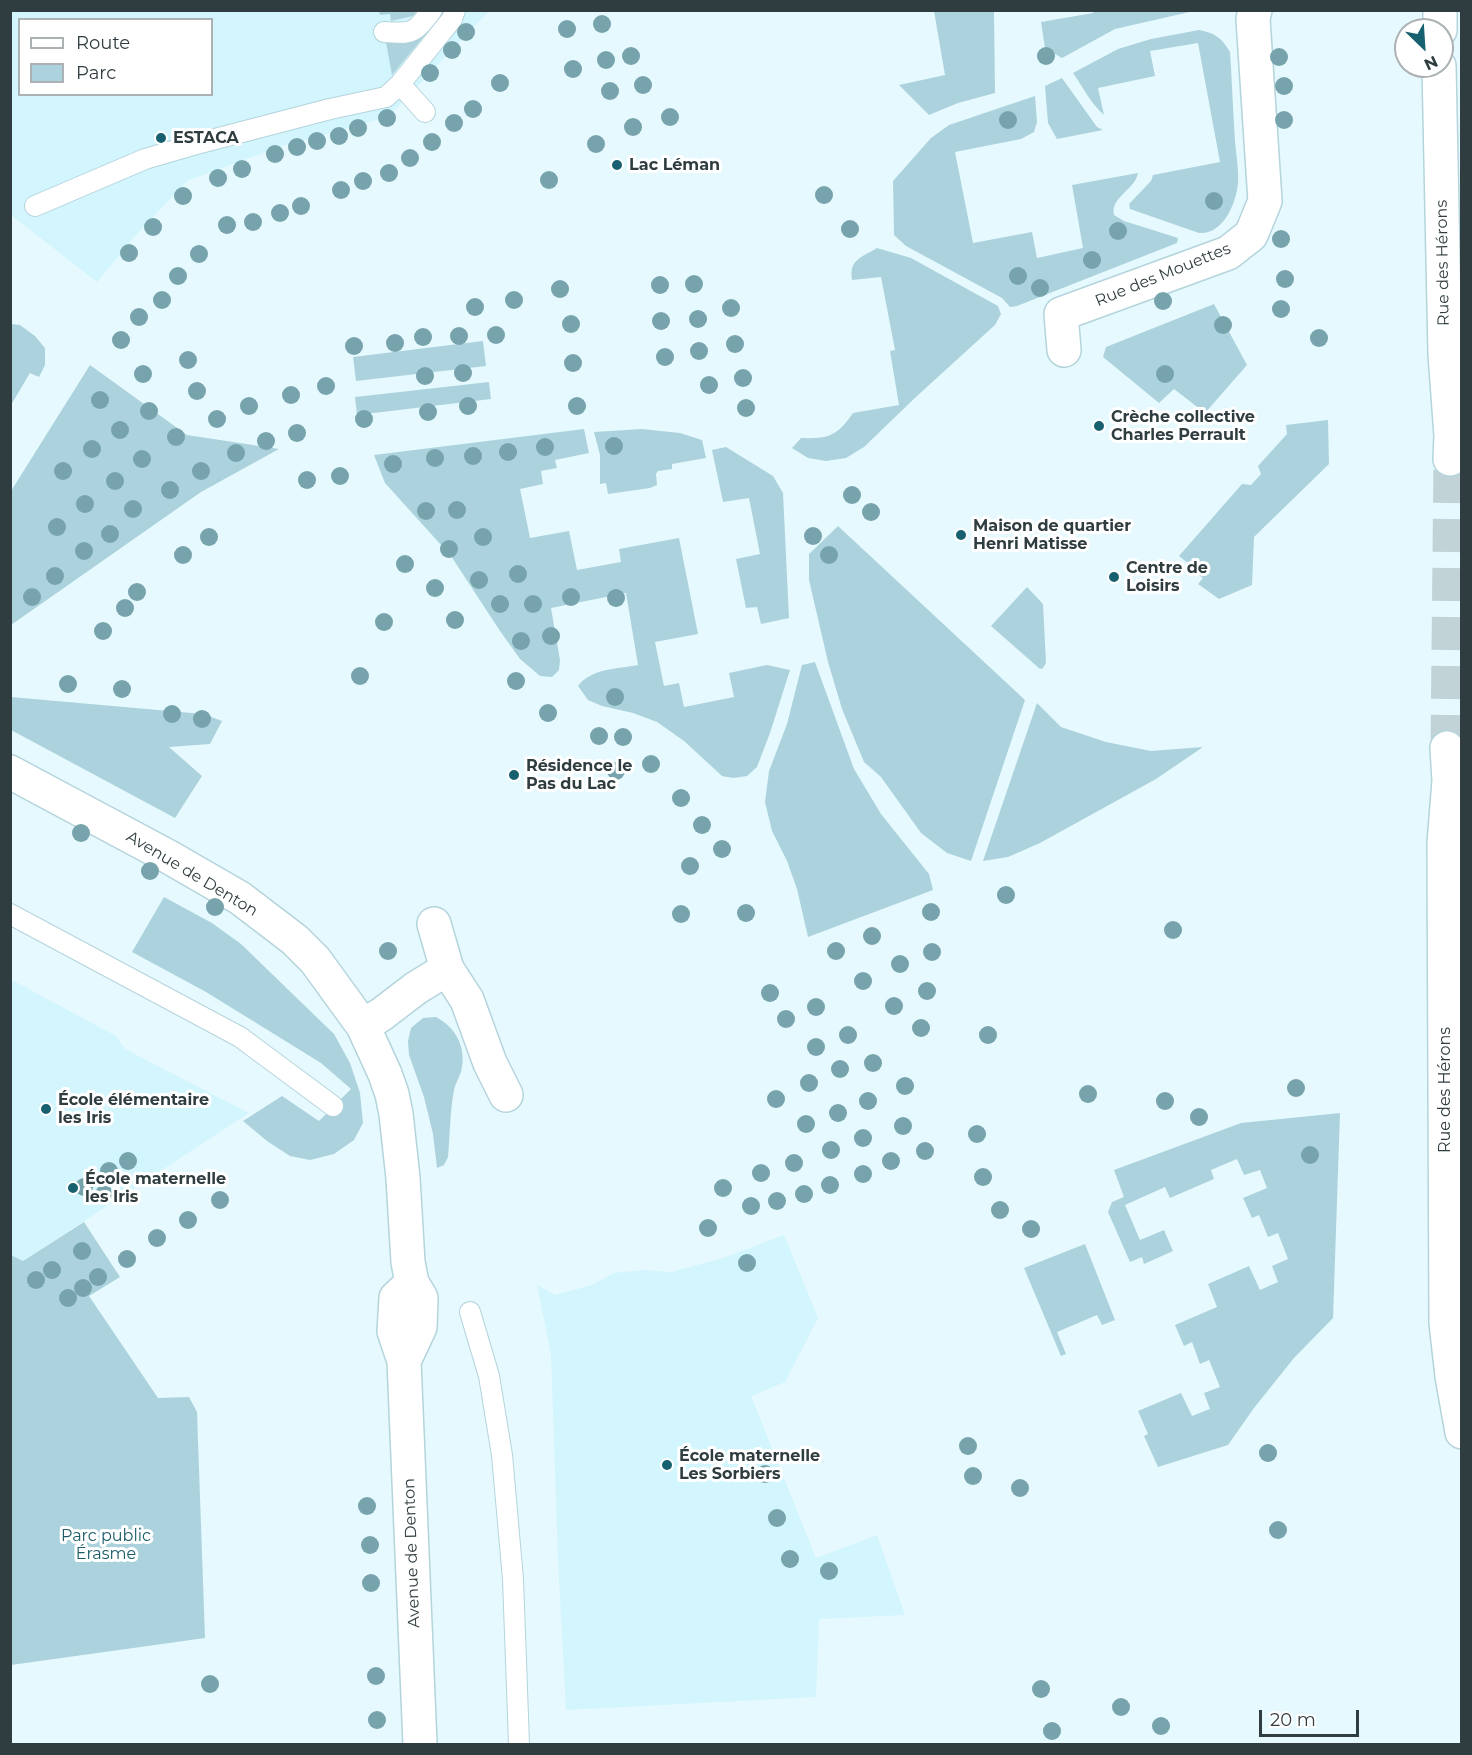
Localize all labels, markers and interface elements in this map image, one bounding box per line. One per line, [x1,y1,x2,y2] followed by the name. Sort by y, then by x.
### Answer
[18,18,213,96] legend
[1394,18,1454,78] north arrow
[76,32,130,54] text: Route
[1421,52,1441,74] text: N
[76,62,116,84] text: Parc
[173,128,239,148] place label: ESTACA
[154,131,168,145] marker: ESTACA
[629,155,720,175] place label: Lac Léman
[610,158,624,172] marker: Lac Léman
[1432,200,1454,326] street label: Rue des Hérons
[1092,239,1234,311] street label: Rue des Mouettes
[1111,407,1255,445] place label: Crèche collective Charles Perrault
[1092,419,1106,433] marker: Crèche collective Charles Perrault
[973,516,1131,554] place label: Maison de quartier Henri Matisse
[954,528,968,542] marker: Maison de quartier Henri Matisse
[1126,558,1208,596] place label: Centre de Loisirs
[1107,570,1121,584] marker: Centre de Loisirs
[526,756,632,794] place label: Résidence le Pas du Lac
[507,768,521,782] marker: Résidence le Pas du Lac
[123,827,261,921] street label: Avenue de Denton
[1435,1027,1455,1153] street label: Rue des Hérons
[58,1090,209,1128] place label: École élémentaire les Iris
[39,1102,53,1116] marker: École élémentaire les Iris
[85,1169,226,1207] place label: École maternelle les Iris
[66,1181,80,1195] marker: École maternelle les Iris
[679,1446,820,1484] place label: École maternelle Les Sorbiers
[660,1458,674,1472] marker: École maternelle Les Sorbiers
[400,1478,424,1628] street label: Avenue de Denton
[61,1526,151,1564] park label: Parc public Érasme
[1262,1698,1362,1736] scale bar
[1270,1709,1316,1731] text: 20 m

